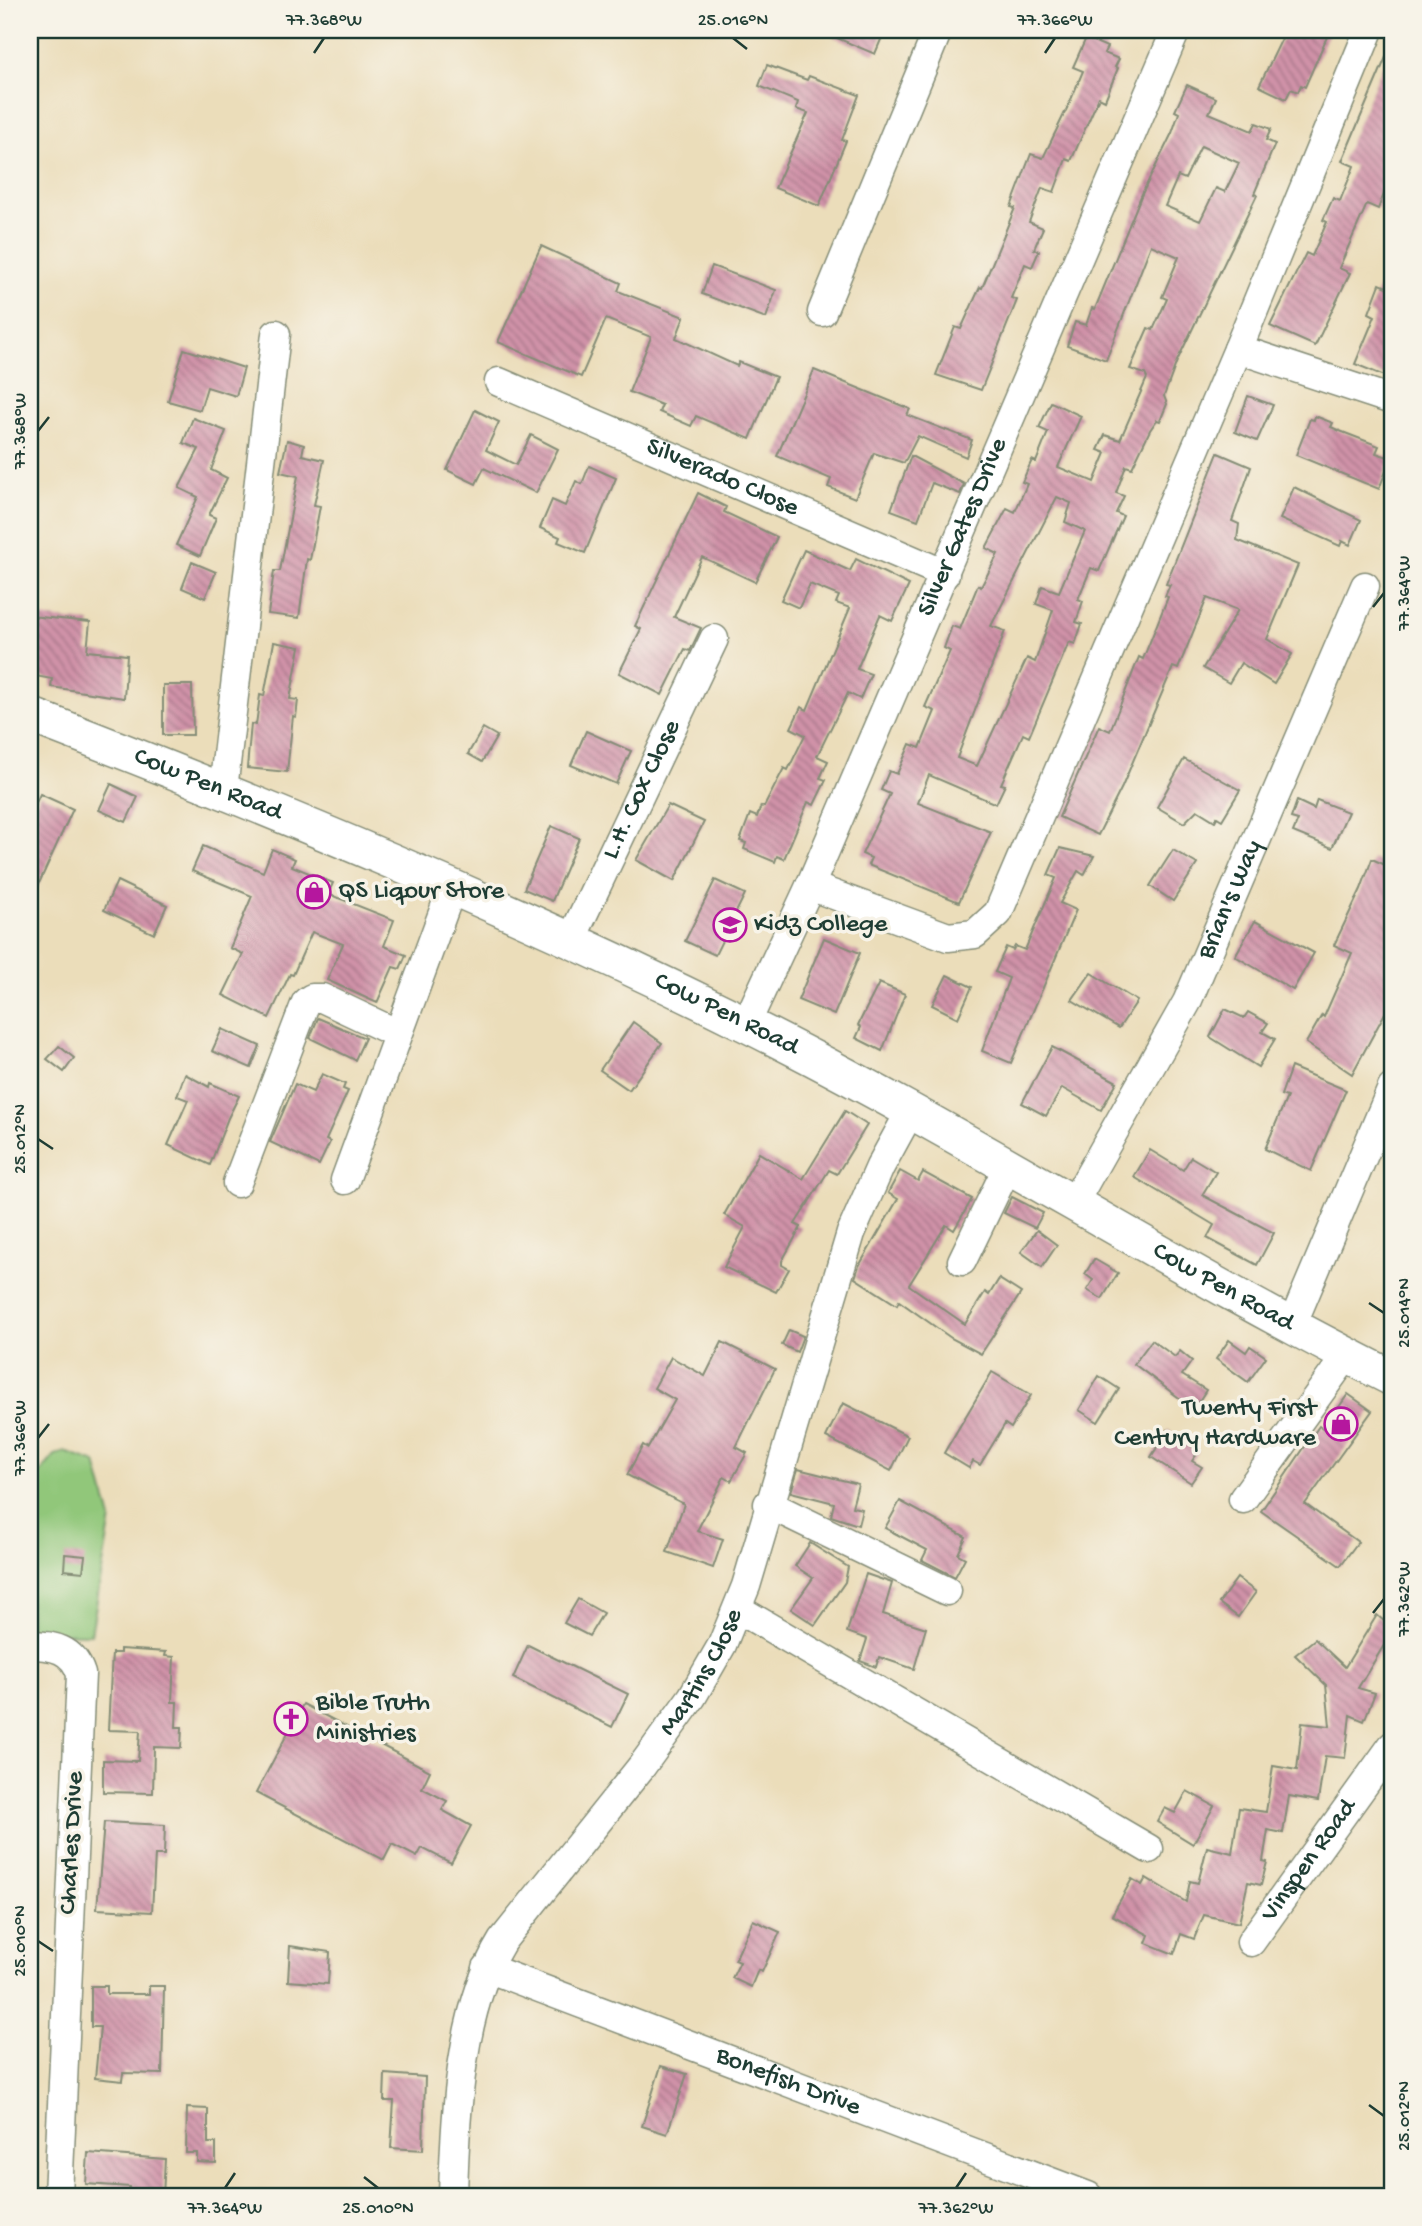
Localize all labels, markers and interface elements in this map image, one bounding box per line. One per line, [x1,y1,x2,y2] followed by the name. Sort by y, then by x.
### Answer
[285,11,362,32] text: 77.368°W
[698,11,768,32] text: 25.016°N
[1016,11,1093,32] text: 77.366°W
[11,393,32,470] text: 77.368°W
[641,432,804,525] street label: Silverado Close
[911,433,1015,621] street label: Silver Gates Drive
[1395,556,1416,631] text: 77.364°W
[596,715,689,865] street label: L.H. Cox Close
[129,741,288,830] street label: Cow Pen Road
[1191,835,1270,965] street label: Brian's Way
[295,873,333,911] shop icon: QS Liqour Store
[338,877,505,908] place label: QS Liqour Store
[711,906,749,944] school or university icon: Kidz College
[754,910,888,941] place label: Kidz College
[649,966,805,1064] street label: Cow Pen Road
[11,1104,32,1174] text: 25.012°N
[1147,1236,1300,1340] street label: Cow Pen Road
[1395,1278,1416,1348] text: 25.014°N
[1114,1394,1318,1455] place label: Twenty First Century Hardware
[11,1400,32,1477] text: 77.366°W
[1322,1405,1360,1443] shop icon: Twenty First Century Hardware
[1395,1561,1416,1638] text: 77.362°W
[653,1604,751,1742] street label: Martins Close
[315,1689,430,1750] place label: Bible Truth Ministries
[272,1700,310,1738] church icon: Bible Truth Ministries
[54,1770,92,1915] street label: Charles Drive
[1254,1792,1365,1929] street label: Vinspen Road
[11,1905,32,1977] text: 25.010°N
[710,2040,865,2124] street label: Bonefish Drive
[1395,2081,1416,2151] text: 25.012°N
[187,2199,262,2220] text: 77.364°W
[342,2199,414,2220] text: 25.010°N
[917,2199,994,2220] text: 77.362°W

